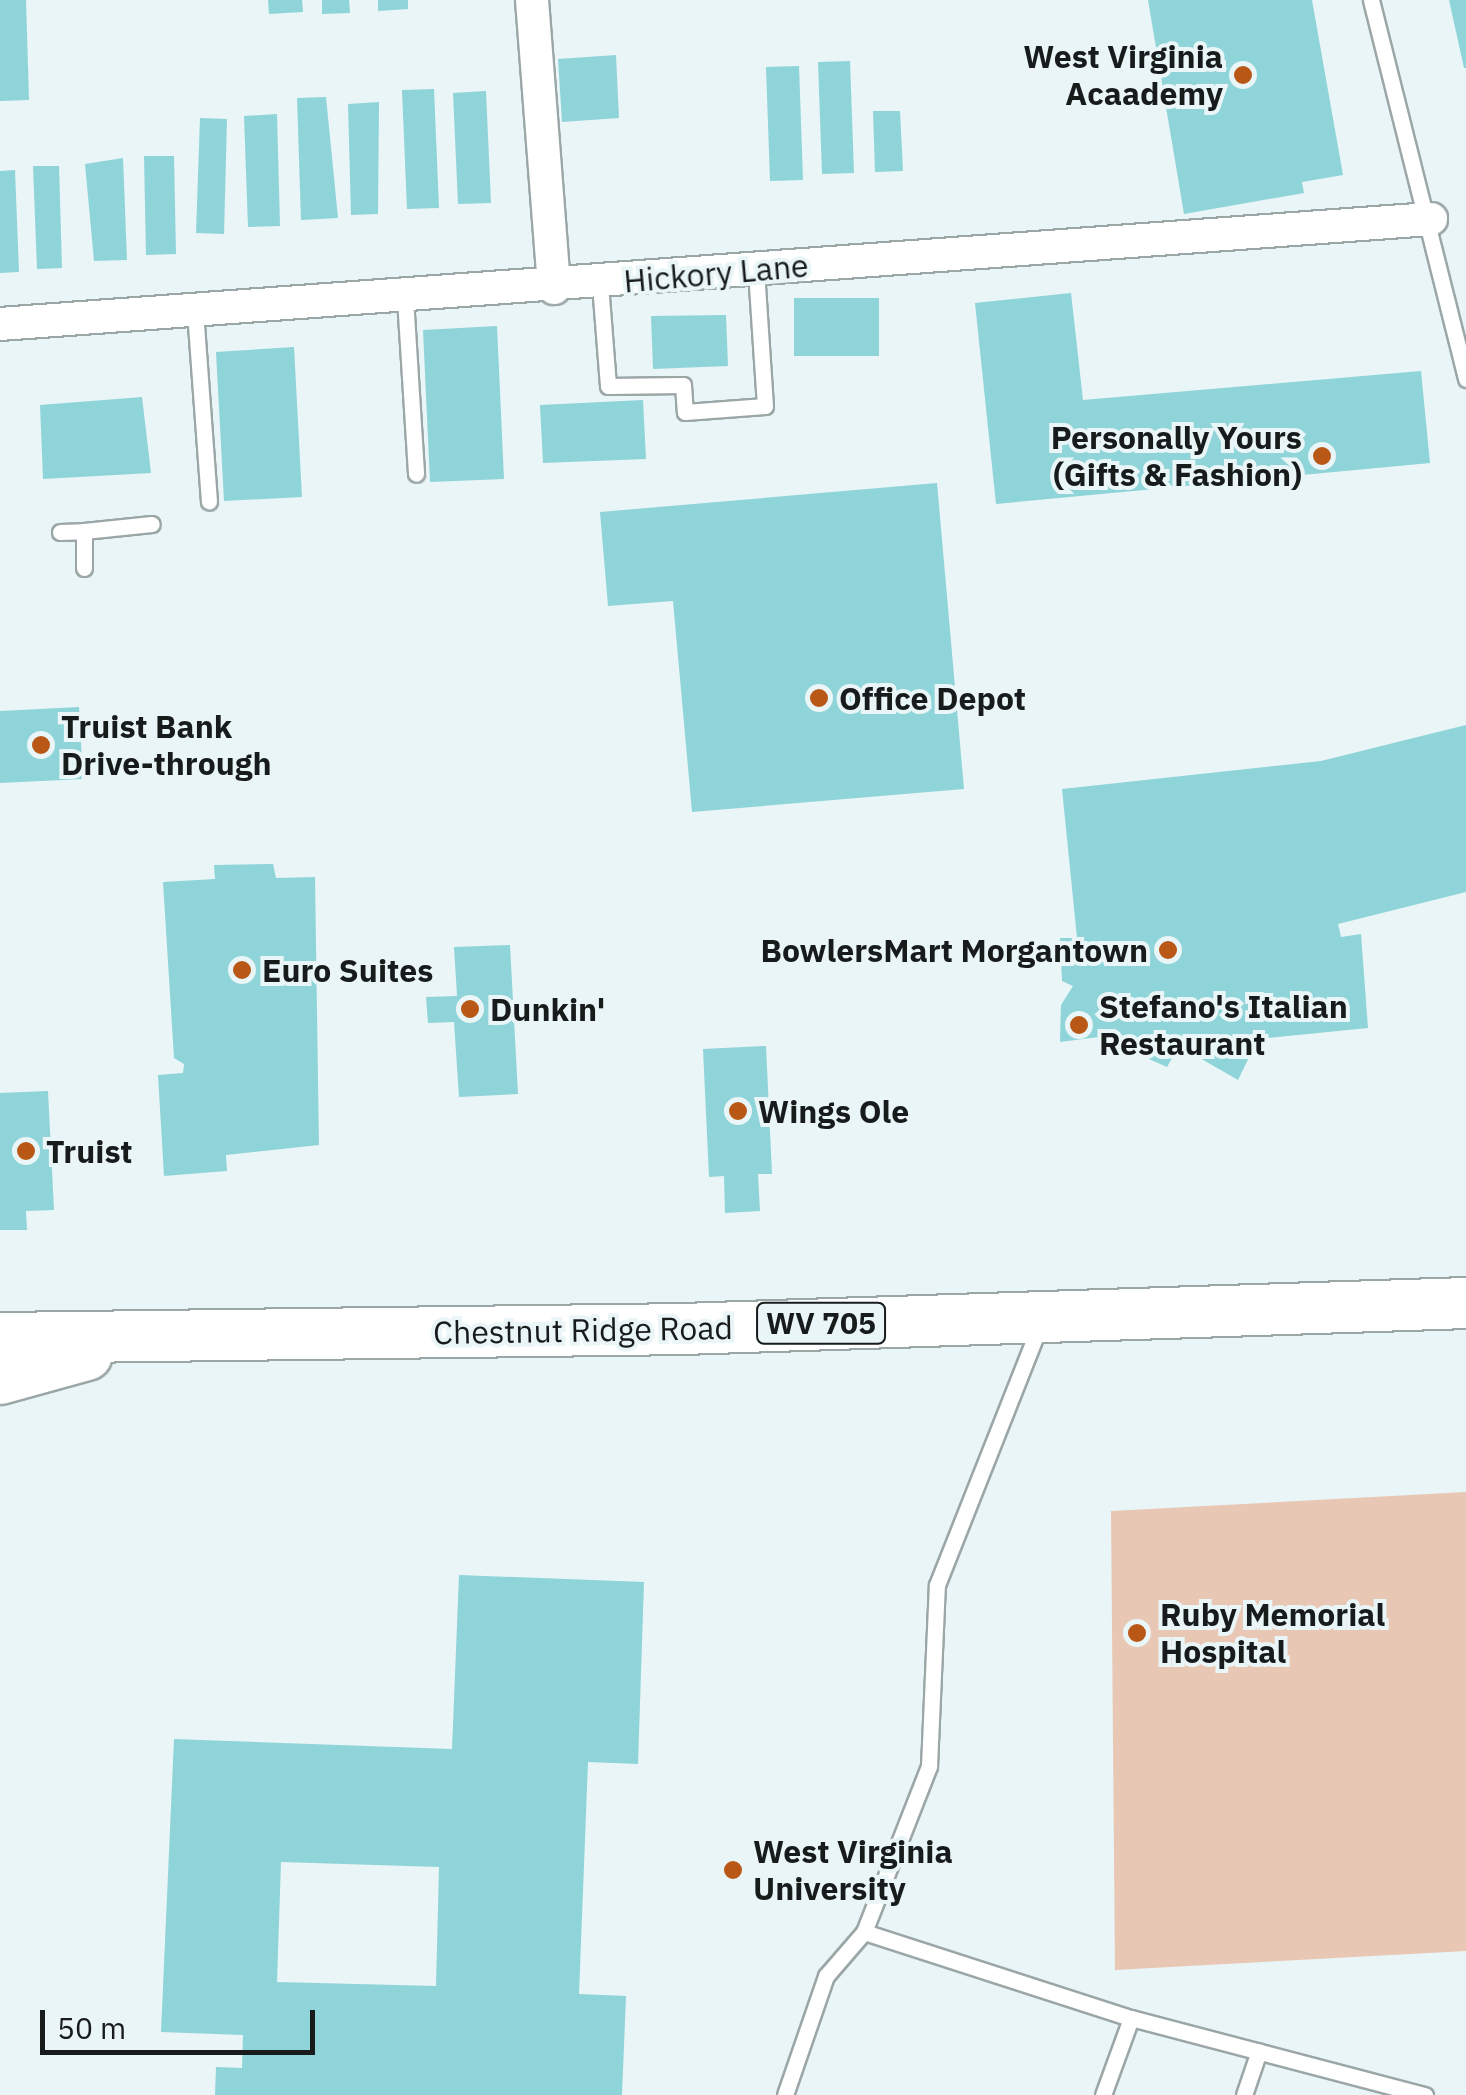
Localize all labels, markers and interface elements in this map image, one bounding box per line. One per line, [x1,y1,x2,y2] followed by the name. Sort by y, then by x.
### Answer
[1023,38,1223,113] place label: West Virginia Acaademy
[1232,64,1254,86] marker: West Virginia Acaademy
[622,246,810,300] street label: Hickory Lane
[1051,419,1302,494] place label: Personally Yours (Gifts & Fashion)
[1311,445,1333,467] marker: Personally Yours (Gifts & Fashion)
[839,679,1026,717] place label: Office Depot
[808,687,830,709] marker: Office Depot
[61,708,271,783] place label: Truist Bank Drive-through
[30,734,52,756] marker: Truist Bank Drive-through
[761,931,1148,969] place label: BowlersMart Morgantown
[1157,939,1179,961] marker: BowlersMart Morgantown
[262,951,433,989] place label: Euro Suites
[231,959,253,981] marker: Euro Suites
[1099,988,1348,1063] place label: Stefano's Italian Restaurant
[490,990,605,1028] place label: Dunkin'
[459,998,481,1020] marker: Dunkin'
[1068,1014,1090,1036] marker: Stefano's Italian Restaurant
[758,1092,909,1130] place label: Wings Ole
[727,1100,749,1122] marker: Wings Ole
[46,1132,133,1170] place label: Truist
[15,1140,37,1162] marker: Truist
[756,1298,886,1348] road number: WV 705
[433,1308,733,1352] street label: Chestnut Ridge Road
[1160,1596,1385,1671] place label: Ruby Memorial Hospital
[1124,1620,1150,1646] marker: Ruby Memorial Hospital
[753,1833,953,1908] place label: West Virginia University
[722,1859,744,1881] marker: West Virginia University
[45,1990,320,2052] scale bar
[57,2008,126,2047] text: 50 m

